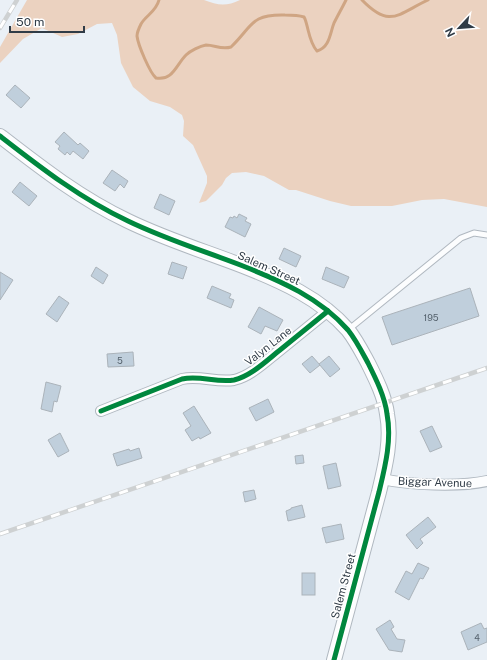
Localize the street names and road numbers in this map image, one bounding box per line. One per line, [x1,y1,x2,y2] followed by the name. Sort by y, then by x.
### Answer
[236,249,302,287] street label: Salem Street
[242,324,294,368] street label: Valyn Lane
[398,475,472,489] street label: Biggar Avenue
[329,552,357,620] street label: Salem Street

